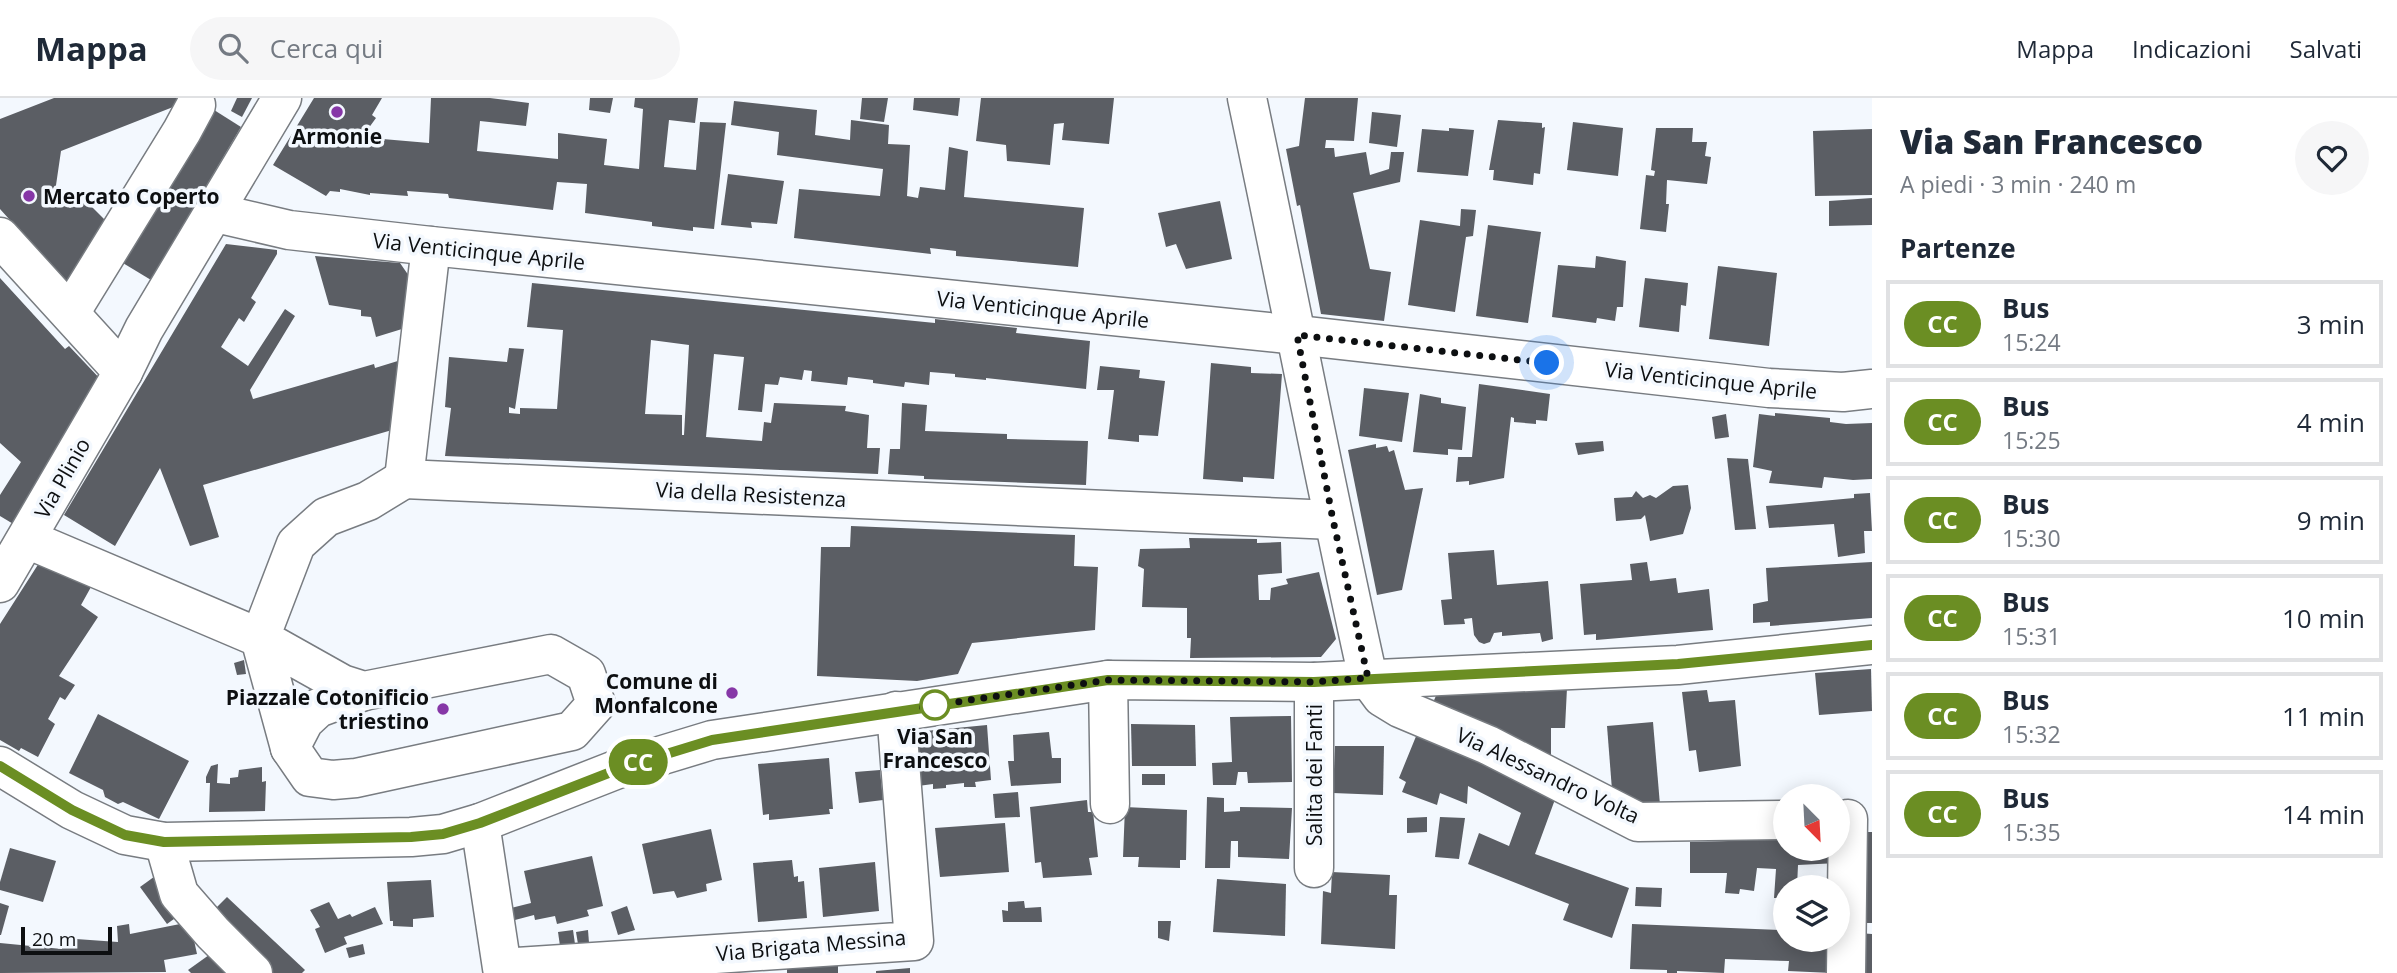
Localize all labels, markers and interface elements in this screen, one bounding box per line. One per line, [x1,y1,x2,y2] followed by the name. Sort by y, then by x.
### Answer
[190,17,680,80] search box
[35,26,148,71] text: Mappa
[214,29,252,67] icon: search
[270,30,383,66] text: Cerca qui
[2016,32,2094,65] text: Mappa
[2132,32,2252,65] text: Indicazioni
[2290,32,2362,65] text: Salvati
[329,104,345,120] marker: Armonie
[1900,119,2203,164] text: Via San Francesco
[2295,121,2369,195] button: heart
[292,122,382,150] place label: Armonie
[1900,168,2136,200] text: A piedi · 3 min · 240 m
[43,182,220,210] place label: Mercato Coperto
[21,188,37,204] marker: Mercato Coperto
[371,226,587,276] street label: Via Venticinque Aprile
[1900,230,2016,266] text: Partenze
[935,284,1151,334] street label: Via Venticinque Aprile
[2002,290,2049,326] text: Bus
[2297,306,2365,342] text: 3 min
[1927,307,1958,340] text: CC
[2002,326,2061,358] text: 15:24
[1529,345,1564,380] your location
[1603,355,1819,405] street label: Via Venticinque Aprile
[2002,388,2049,424] text: Bus
[2297,404,2365,440] text: 4 min
[1927,405,1958,438] text: CC
[2002,424,2061,456] text: 15:25
[28,432,96,524] street label: Via Plinio
[655,475,847,513] street label: Via della Resistenza
[2002,486,2049,522] text: Bus
[2297,502,2365,538] text: 9 min
[1927,503,1958,536] text: CC
[2002,522,2061,554] text: 15:30
[2002,584,2049,620] text: Bus
[2282,600,2365,636] text: 10 min
[1927,601,1958,634] text: CC
[2002,620,2061,652] text: 15:31
[594,667,718,719] place label: Comune di Monfalcone
[2002,682,2049,718] text: Bus
[226,683,429,735] place label: Piazzale Cotonificio triestino
[724,685,740,701] marker: Comune di Monfalcone
[920,690,950,720] marker: Via San Francesco
[2282,698,2365,734] text: 11 min
[1927,699,1958,732] text: CC
[435,701,451,717] marker: Piazzale Cotonificio triestino
[1300,704,1328,846] street label: Salita dei Fanti
[2002,718,2061,750] text: 15:32
[1452,720,1644,830] street label: Via Alessandro Volta
[883,722,988,774] place label: Via San Francesco
[606,739,670,785] line badge: CC
[623,745,653,778] text: CC
[2002,780,2049,816] text: Bus
[1773,784,1850,861] north arrow
[1773,784,1850,952] map controls
[2282,796,2365,832] text: 14 min
[1927,797,1958,830] text: CC
[2002,816,2061,848] text: 15:35
[1773,875,1850,952] button: layers
[715,923,907,967] street label: Via Brigata Messina
[21,924,112,956] scale bar
[32,926,76,952] text: 20 m

